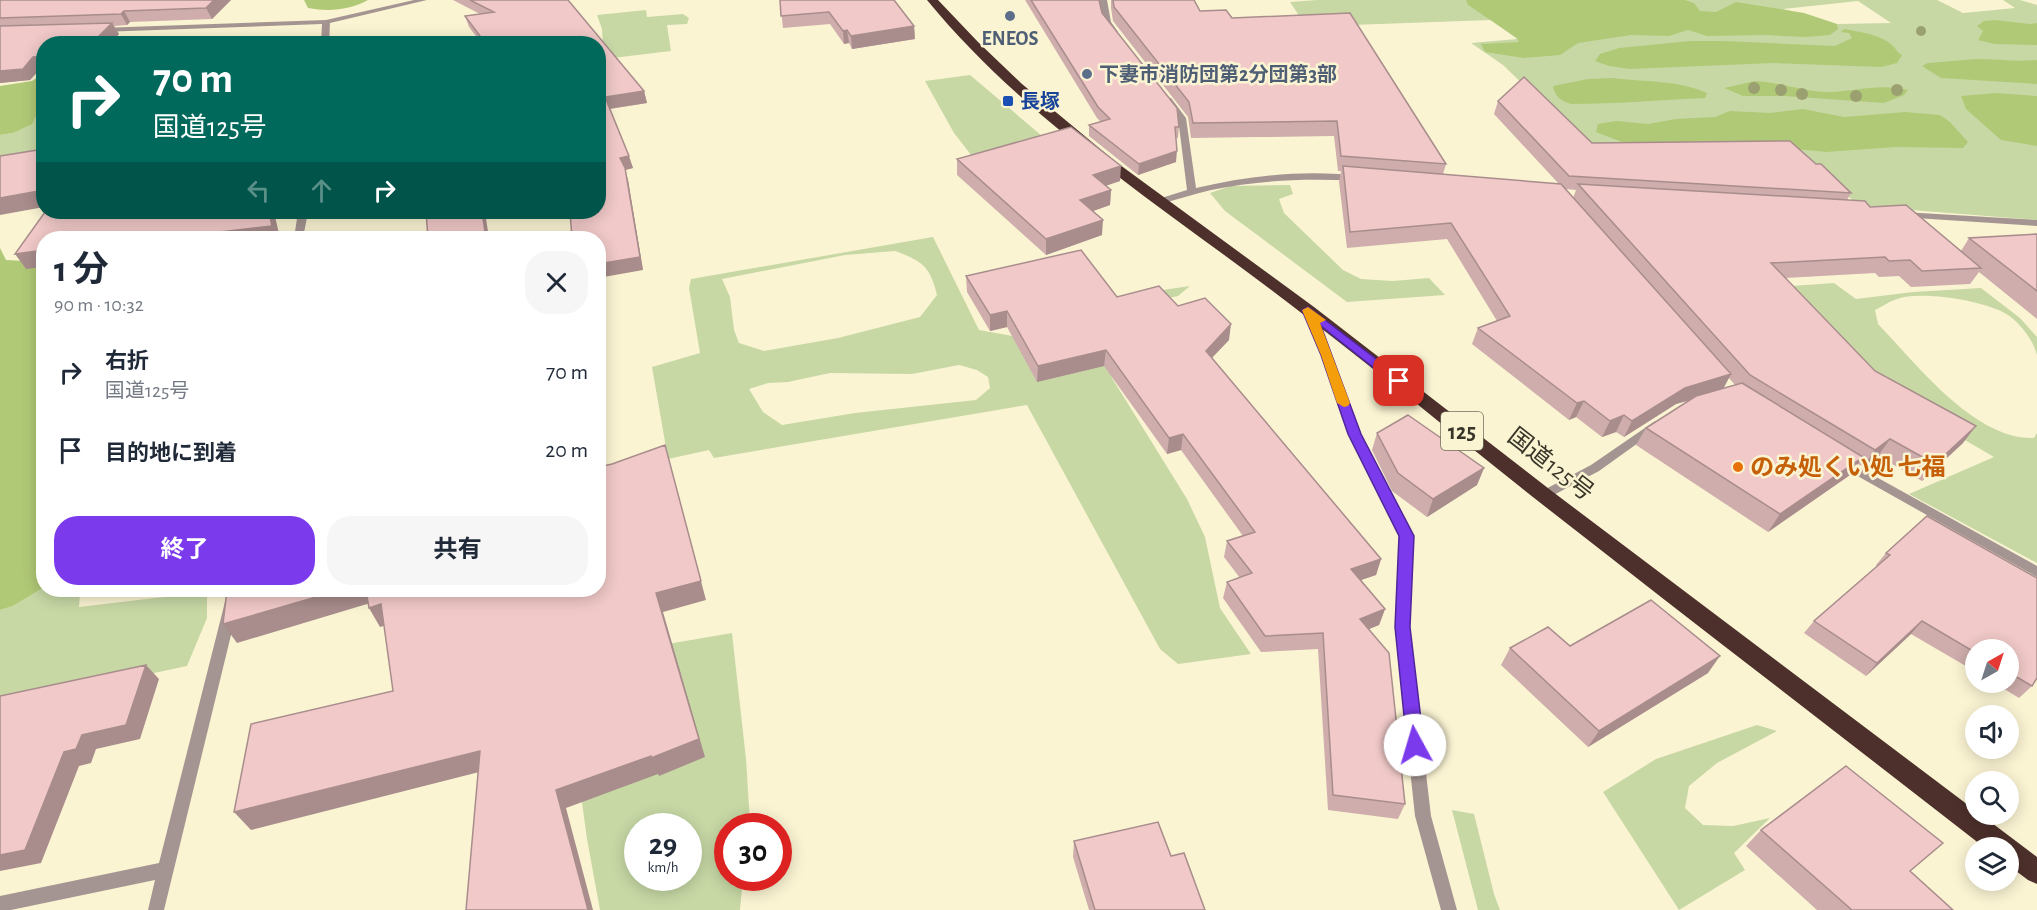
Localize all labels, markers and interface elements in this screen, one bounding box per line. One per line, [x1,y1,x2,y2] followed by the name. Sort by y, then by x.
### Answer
[1003,9,1017,23] marker: ENEOS
[982,29,1038,49] place label: ENEOS
[153,58,233,100] text: 70 m
[54,60,132,138] icon: right
[1099,63,1337,85] place label: 下妻市消防団第2分団第3部
[1080,67,1094,81] marker: 下妻市消防団第2分団第3部
[1020,91,1060,112] place label: 長塚
[1001,94,1015,108] marker: 長塚
[153,114,267,141] text: 国道125号
[242,174,275,207] icon: left
[305,174,338,207] icon: ahead
[368,174,401,207] icon: right
[525,251,588,314] button: close
[54,252,108,288] text: 1 分
[54,295,144,315] text: 90 m · 10:32
[105,350,149,372] text: 右折
[1373,355,1424,406] pin
[54,356,87,389] icon: right
[546,361,588,383] text: 70 m
[1382,364,1415,397] icon: arrive
[105,381,189,401] text: 国道125号
[1441,412,1483,450] road number: 125
[1503,423,1599,505] street label: 国道125号
[54,434,87,467] icon: arrive
[545,439,588,461] text: 20 m
[105,442,237,464] text: 目的地に到着
[1750,454,1946,480] place label: のみ処くい処 七福
[1731,460,1745,474] marker: のみ処くい処 七福
[54,516,315,585] button: 終了
[327,516,588,585] button: 共有
[1965,639,2019,693] north arrow
[1965,639,2019,891] map controls
[1965,705,2019,759] button: sound
[1383,713,1447,777] position arrow
[1965,771,2019,825] button: search
[714,813,792,891] speed limit sign: 30
[649,830,677,860] text: 29
[1965,837,2019,891] button: layers
[648,860,678,875] text: km/h

